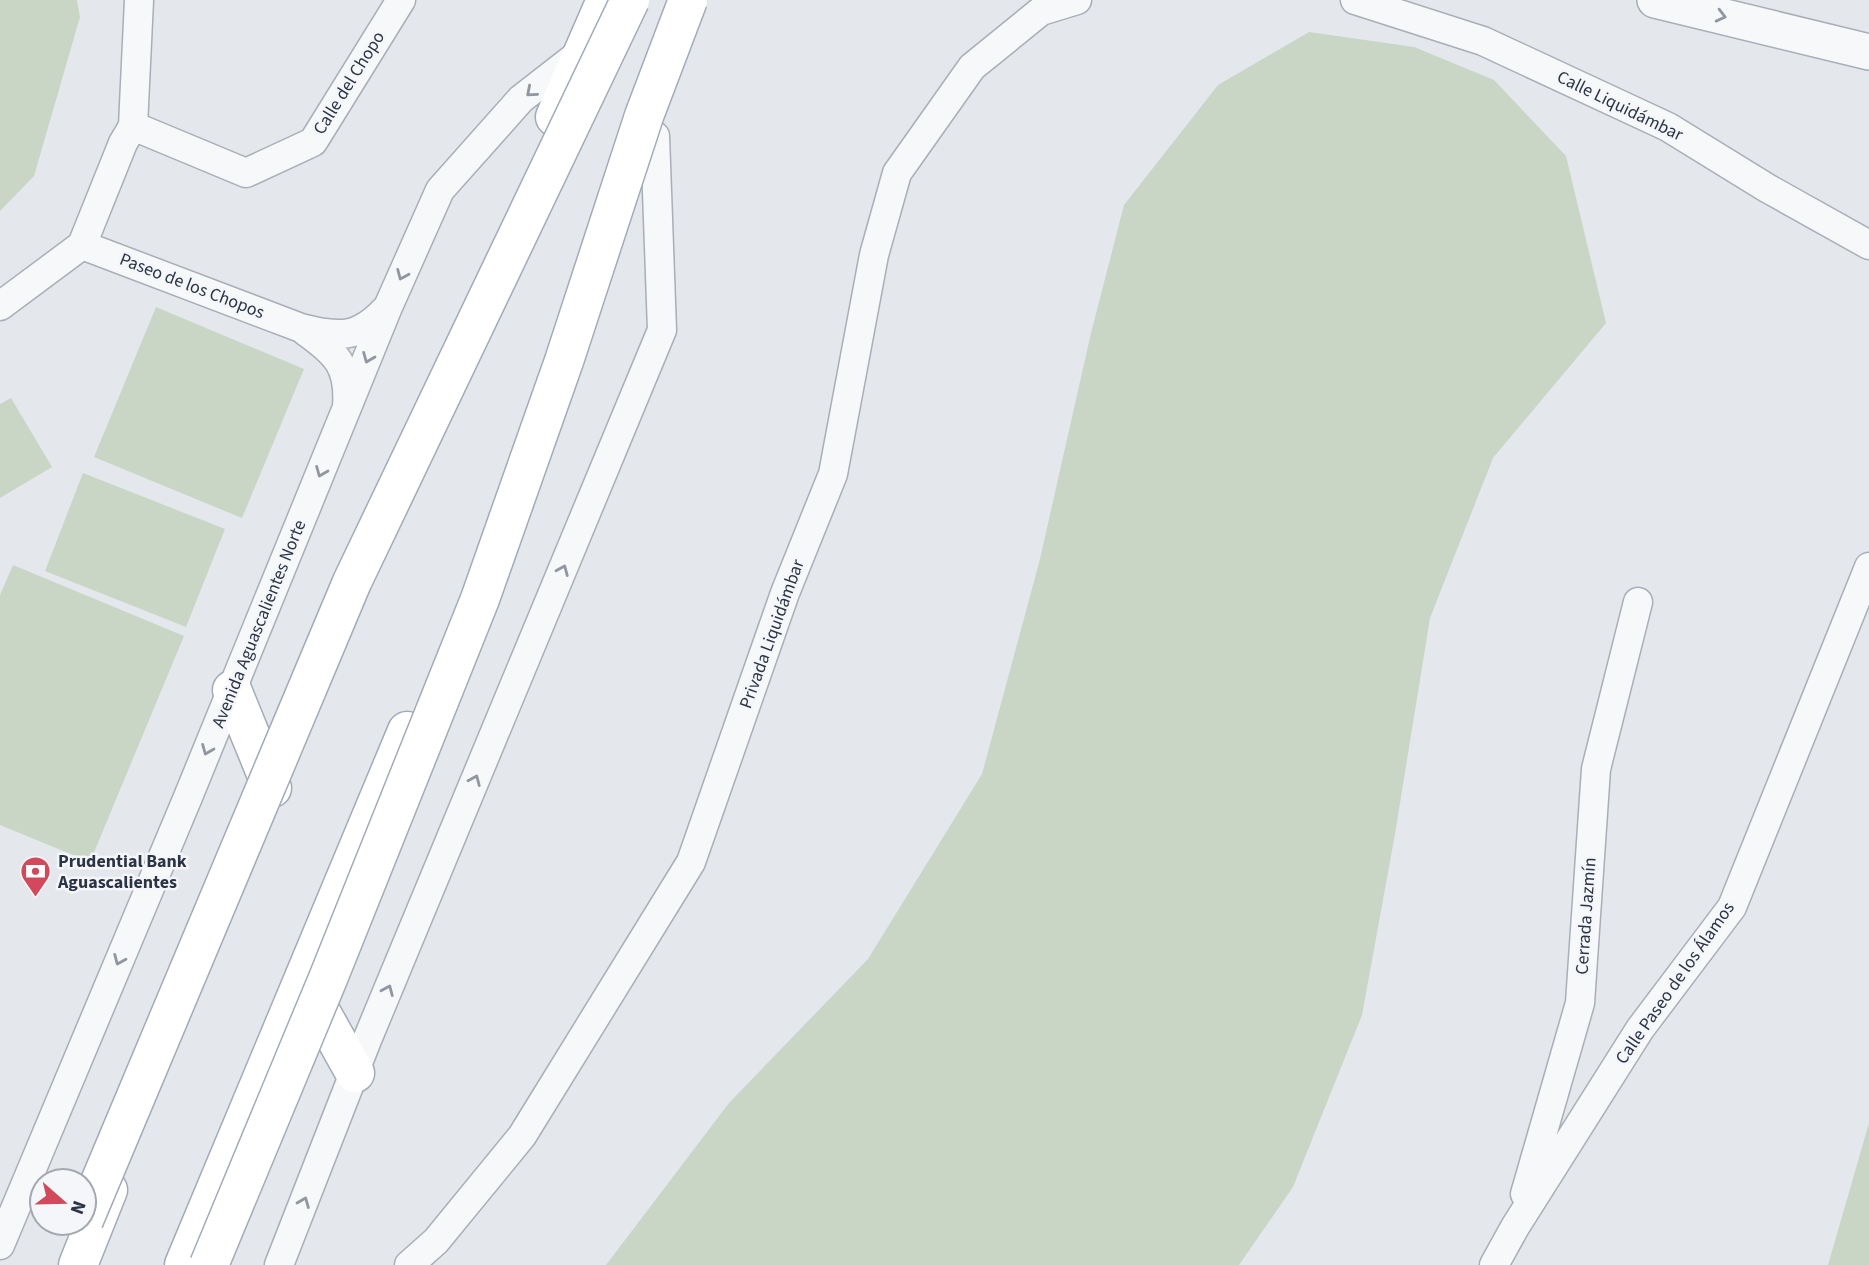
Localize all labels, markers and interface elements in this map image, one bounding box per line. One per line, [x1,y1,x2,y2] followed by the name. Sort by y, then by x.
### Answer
[1715,8,1727,22] one-way arrow
[307,26,391,140] street label: Calle del Chopo
[1553,65,1688,148] street label: Calle Liquidámbar
[526,84,539,96] one-way arrow
[116,247,268,325] street label: Paseo de los Chopos
[396,268,410,281] one-way arrow
[362,351,376,363] one-way arrow
[316,465,330,477] one-way arrow
[206,516,312,732] street label: Avenida Aguascalientes Norte
[733,555,811,712] street label: Privada Liquidámbar
[554,565,568,577] one-way arrow
[201,744,215,756] one-way arrow
[467,775,481,787] one-way arrow
[57,849,187,895] place label: Prudential Bank Aguascalientes
[18,854,52,898] bank icon: Prudential Bank Aguascalientes
[1569,856,1603,976] street label: Cerrada Jazmín
[1609,897,1741,1069] street label: Calle Paseo de los Álamos
[114,954,128,966] one-way arrow
[380,985,394,997] one-way arrow
[28,1167,98,1237] north arrow
[296,1196,310,1208] one-way arrow
[63,1197,92,1218] text: N

